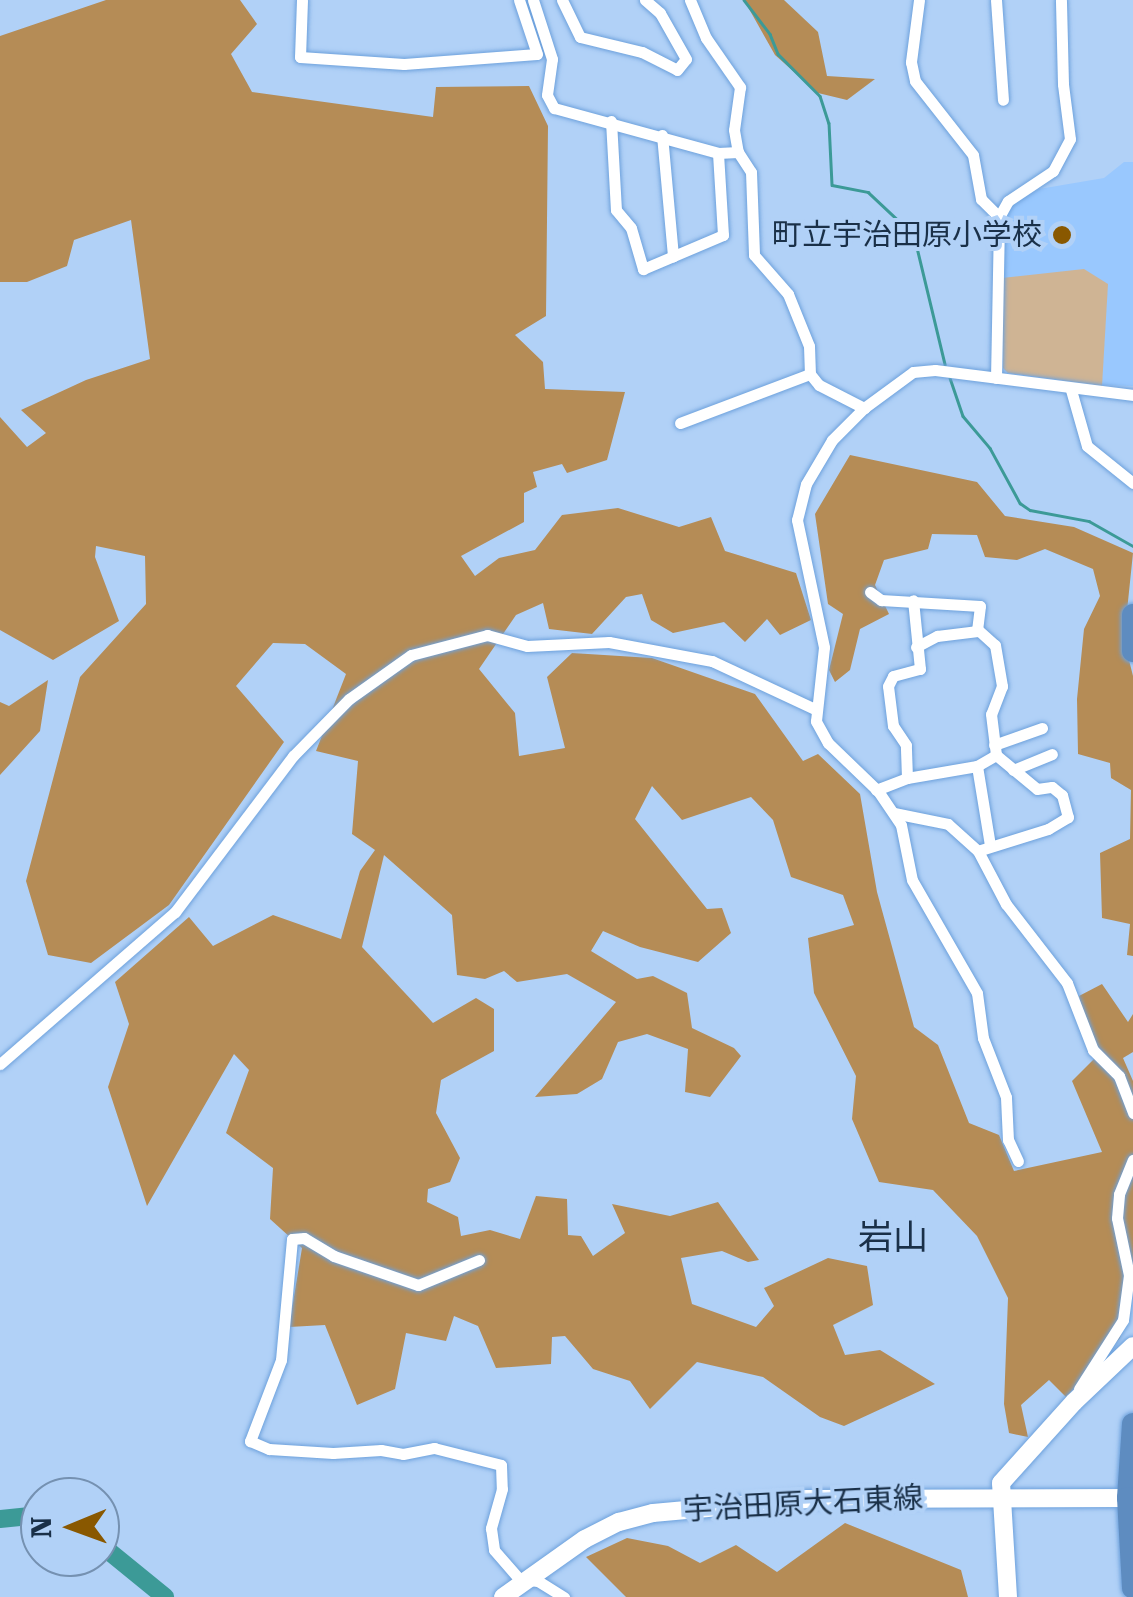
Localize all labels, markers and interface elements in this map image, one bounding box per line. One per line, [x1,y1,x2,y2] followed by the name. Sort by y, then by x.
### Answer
[772,217,1042,253] place label: 町立宇治田原小学校
[1051,224,1073,246] marker: 町立宇治田原小学校
[858,1217,928,1259] district label: 岩山
[20,1477,120,1577] north arrow
[682,1480,924,1528] street label: 宇治田原大石東線
[25,1516,58,1539] text: N

